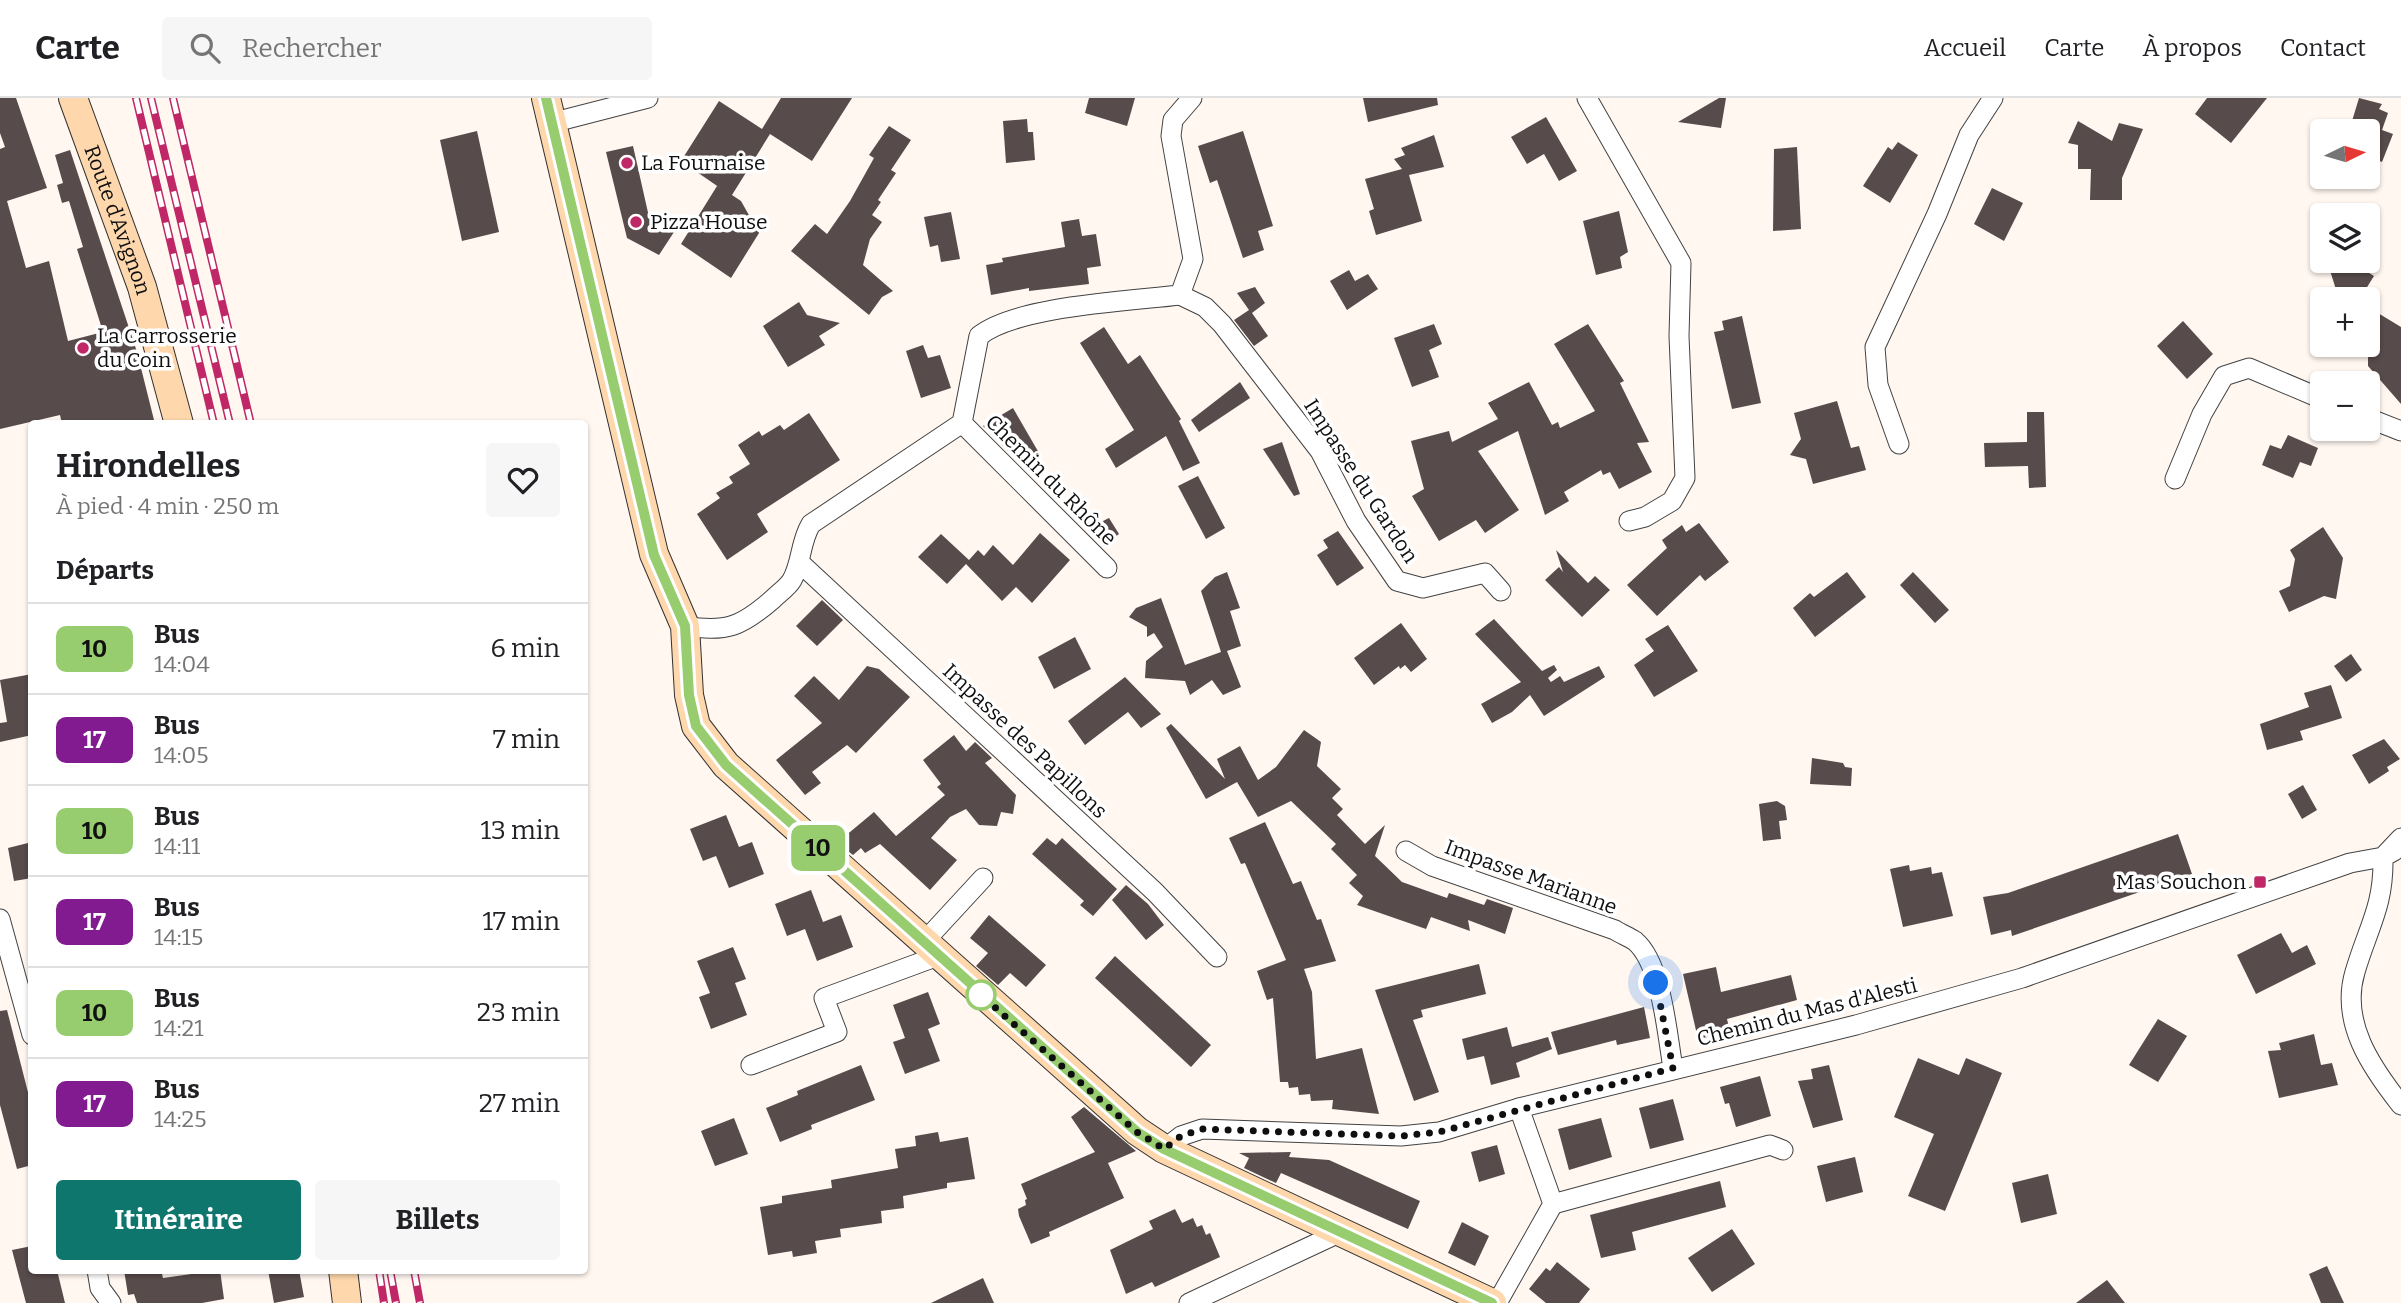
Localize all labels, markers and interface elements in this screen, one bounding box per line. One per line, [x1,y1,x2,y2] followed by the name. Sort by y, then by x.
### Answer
[162,17,652,80] search box
[35,28,120,68] text: Carte
[186,29,224,67] icon: search
[242,33,382,64] text: Rechercher
[1924,34,2006,62] text: Accueil
[2044,34,2104,62] text: Carte
[2142,34,2242,62] text: À propos
[2280,34,2366,62] text: Contact
[2310,119,2380,189] north arrow
[2310,119,2380,441] map controls
[78,142,157,298] street label: Route d'Avignon
[641,150,766,176] place label: La Fournaise
[619,155,635,171] marker: La Fournaise
[2310,203,2380,273] button: layers
[650,209,767,235] place label: Pizza House
[628,214,644,230] marker: Pizza House
[2310,287,2380,357] button: +
[97,323,237,373] place label: La Carrosserie du Coin
[75,340,91,356] marker: La Carrosserie du Coin
[2310,371,2380,441] button: −
[1298,394,1424,568] street label: Impasse du Gardon
[980,409,1122,551] street label: Chemin du Rhône
[486,443,560,517] button: heart
[56,446,241,486] text: Hirondelles
[56,492,279,520] text: À pied · 4 min · 250 m
[56,555,154,586] text: Départs
[154,619,200,650] text: Bus
[491,633,560,664] text: 6 min
[82,635,107,663] text: 10
[154,650,210,678] text: 14:04
[937,658,1113,824] street label: Impasse des Papillons
[154,710,200,741] text: Bus
[493,724,560,755] text: 7 min
[83,726,106,754] text: 17
[154,741,209,769] text: 14:05
[154,801,200,832] text: Bus
[480,815,560,846] text: 13 min
[82,817,107,845] text: 10
[786,825,850,871] line badge: 10
[154,832,200,860] text: 14:11
[805,834,831,862] text: 10
[1441,834,1621,920] street label: Impasse Marianne
[2116,869,2246,895] place label: Mas Souchon
[2252,874,2268,890] marker: Mas Souchon
[154,892,200,923] text: Bus
[482,906,560,937] text: 17 min
[83,908,106,936] text: 17
[154,923,203,951] text: 14:15
[1638,965,1673,1000] your location
[1694,972,1920,1052] street label: Chemin du Mas d'Alesti
[966,980,996,1010] unlabelled marker
[154,983,200,1014] text: Bus
[477,997,560,1028] text: 23 min
[82,999,107,1027] text: 10
[154,1014,203,1042] text: 14:21
[154,1074,200,1105] text: Bus
[479,1088,560,1119] text: 27 min
[83,1090,106,1118] text: 17
[154,1105,206,1133] text: 14:25
[56,1180,301,1260] button: Itinéraire
[315,1180,560,1260] button: Billets

